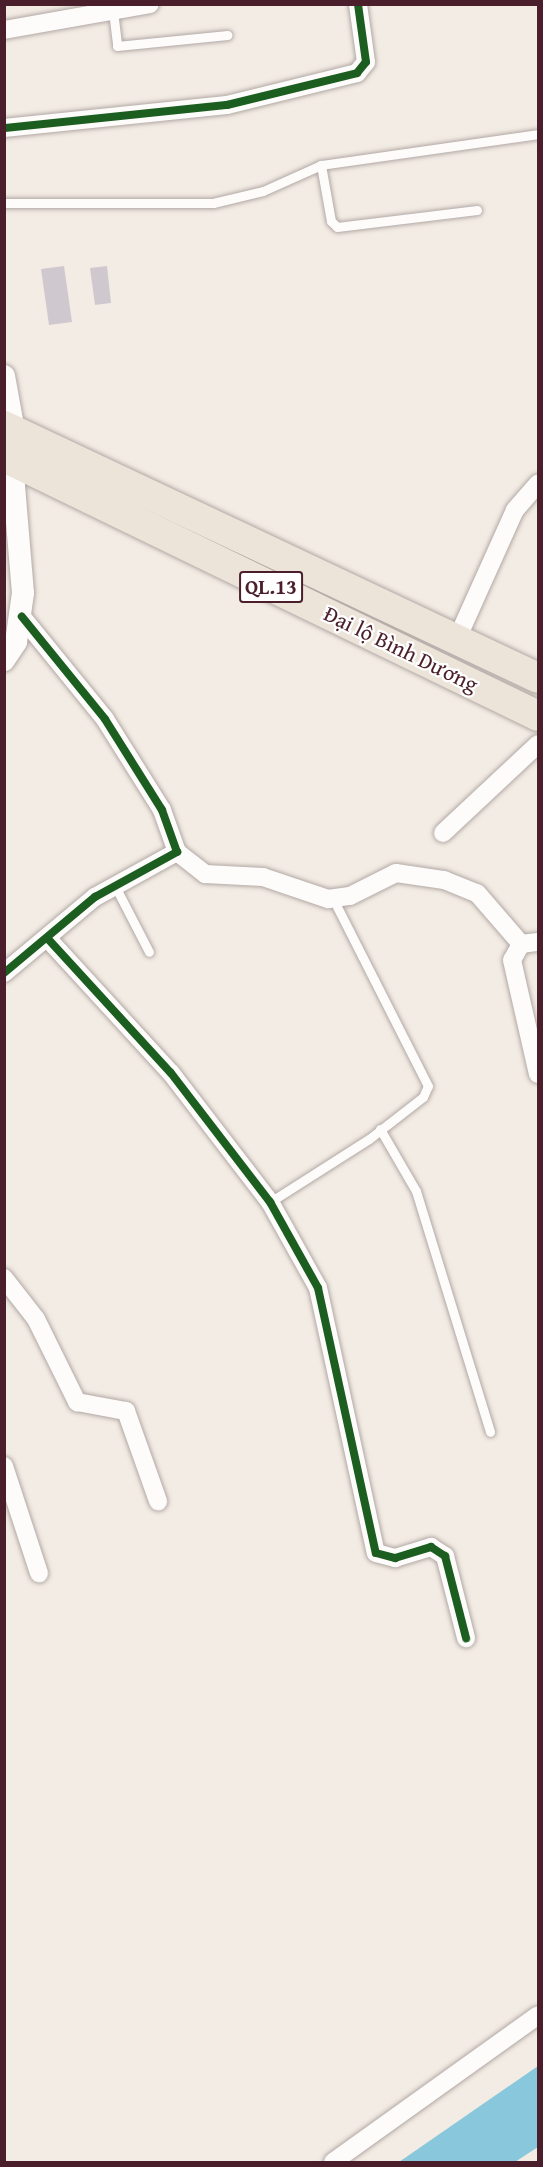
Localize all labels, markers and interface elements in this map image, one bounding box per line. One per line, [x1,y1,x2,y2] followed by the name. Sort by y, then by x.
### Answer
[238,569,304,605] road number: QL.13
[320,600,482,698] street label: Đại lộ Bình Dương

